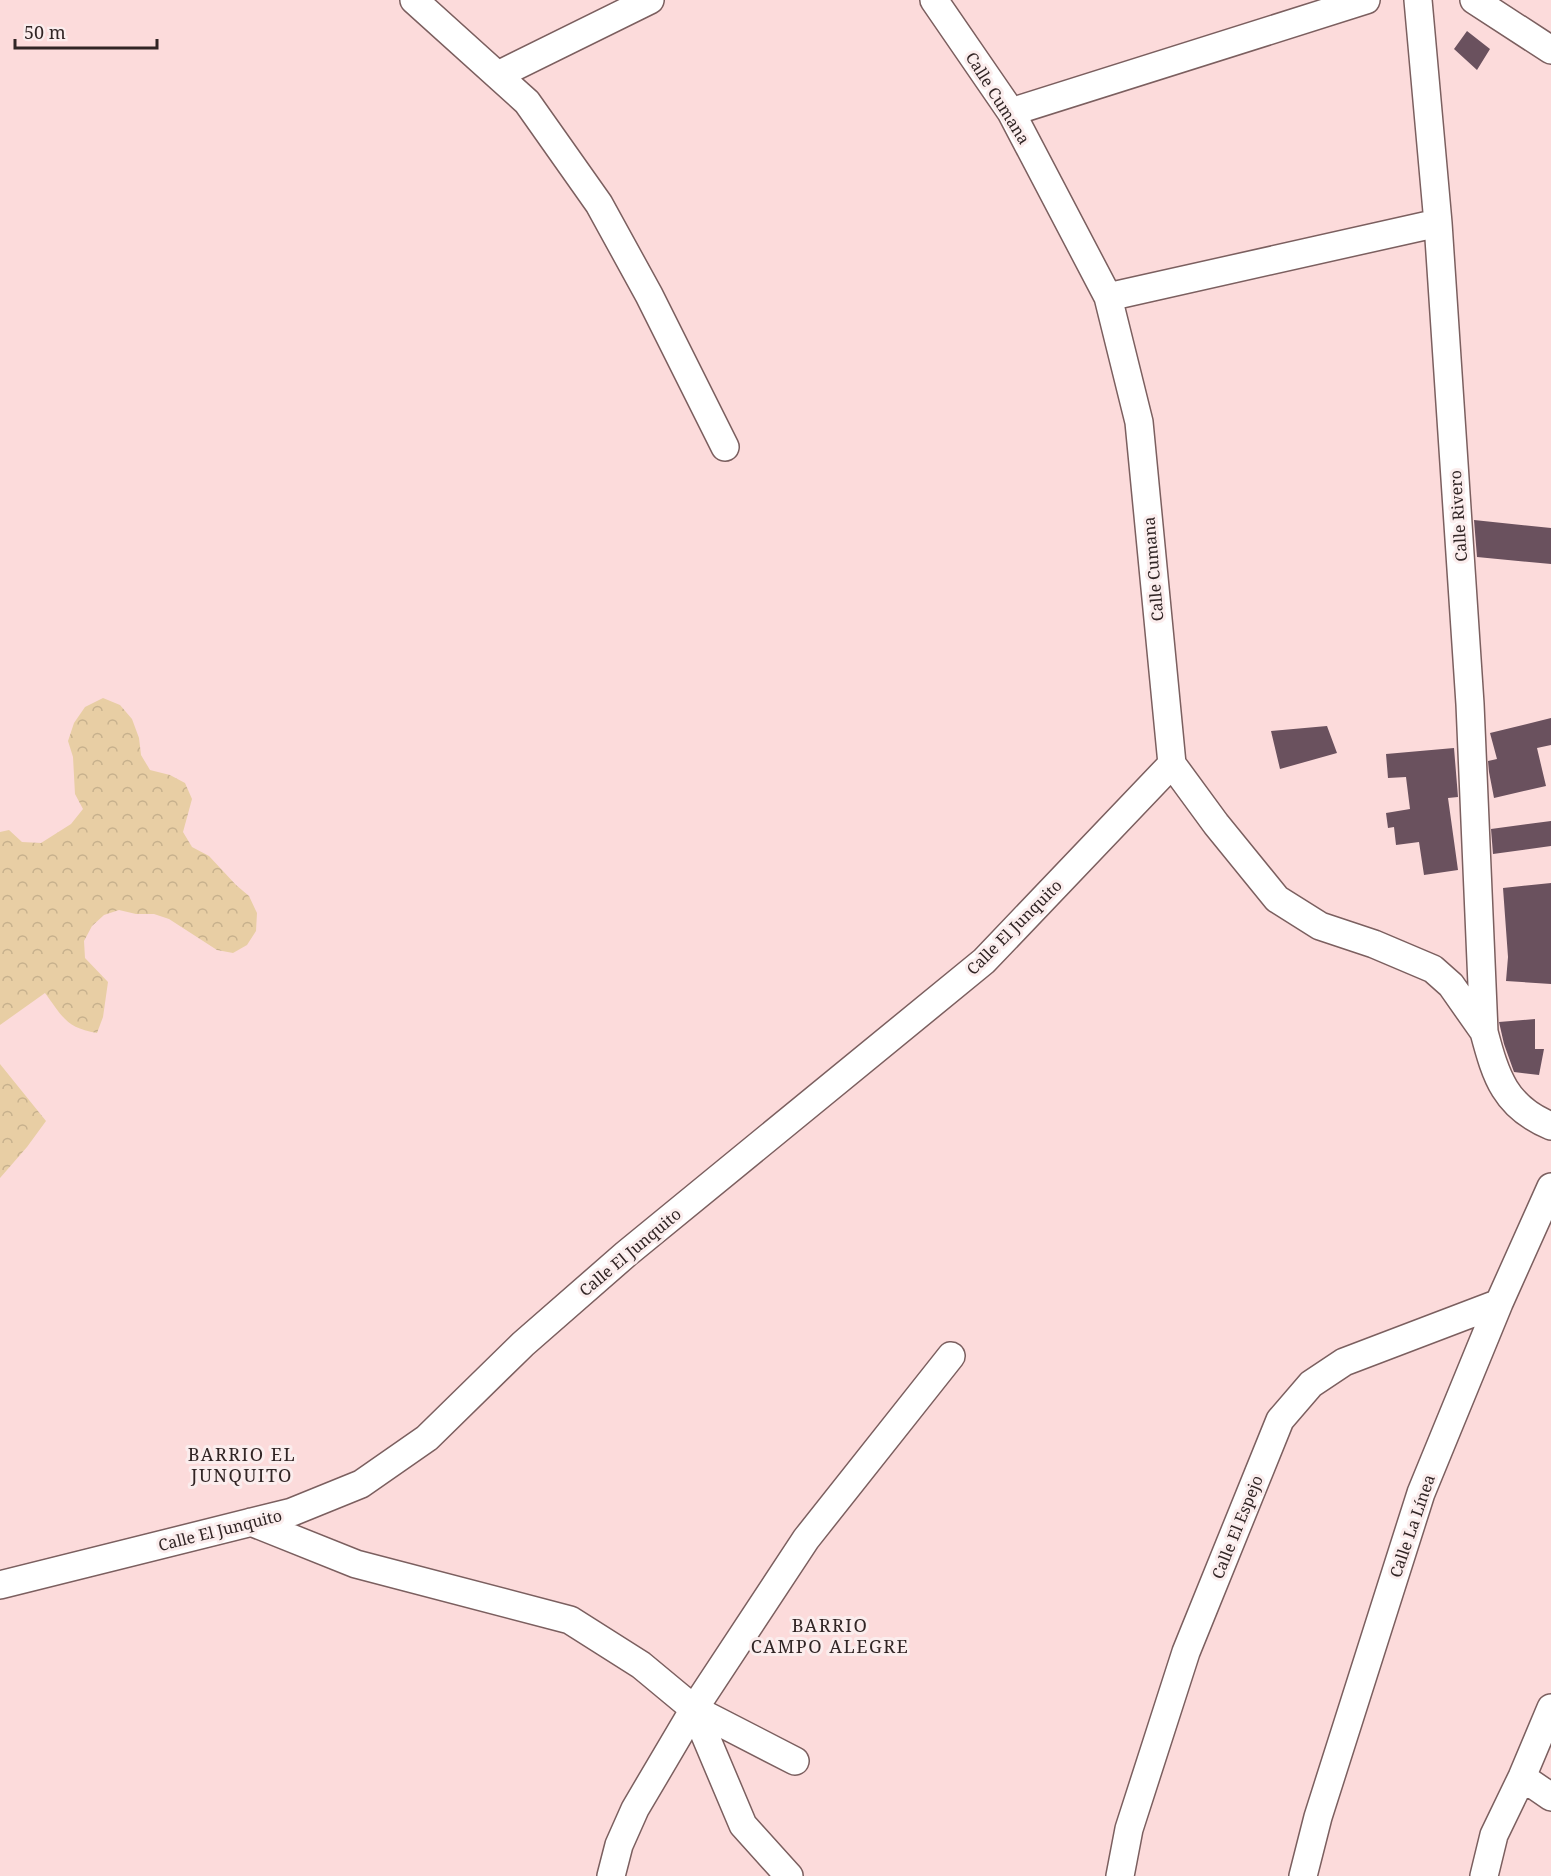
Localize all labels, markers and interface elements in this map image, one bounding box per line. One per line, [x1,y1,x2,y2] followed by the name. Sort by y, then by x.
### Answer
[15,12,158,50] scale bar
[24,20,66,44] text: 50 m
[961,48,1035,148] street label: Calle Cumana
[1444,470,1472,562] street label: Calle Rivero
[1137,516,1169,622] street label: Calle Cumana
[961,874,1067,980] street label: Calle El Junquito
[574,1203,686,1301] street label: Calle El Junquito
[188,1442,296,1487] district label: BARRIO EL JUNQUITO
[1206,1472,1268,1582] street label: Calle El Espejo
[1384,1472,1440,1580] street label: Calle La Línea
[156,1504,284,1556] street label: Calle El Junquito
[751,1613,909,1658] district label: BARRIO CAMPO ALEGRE

